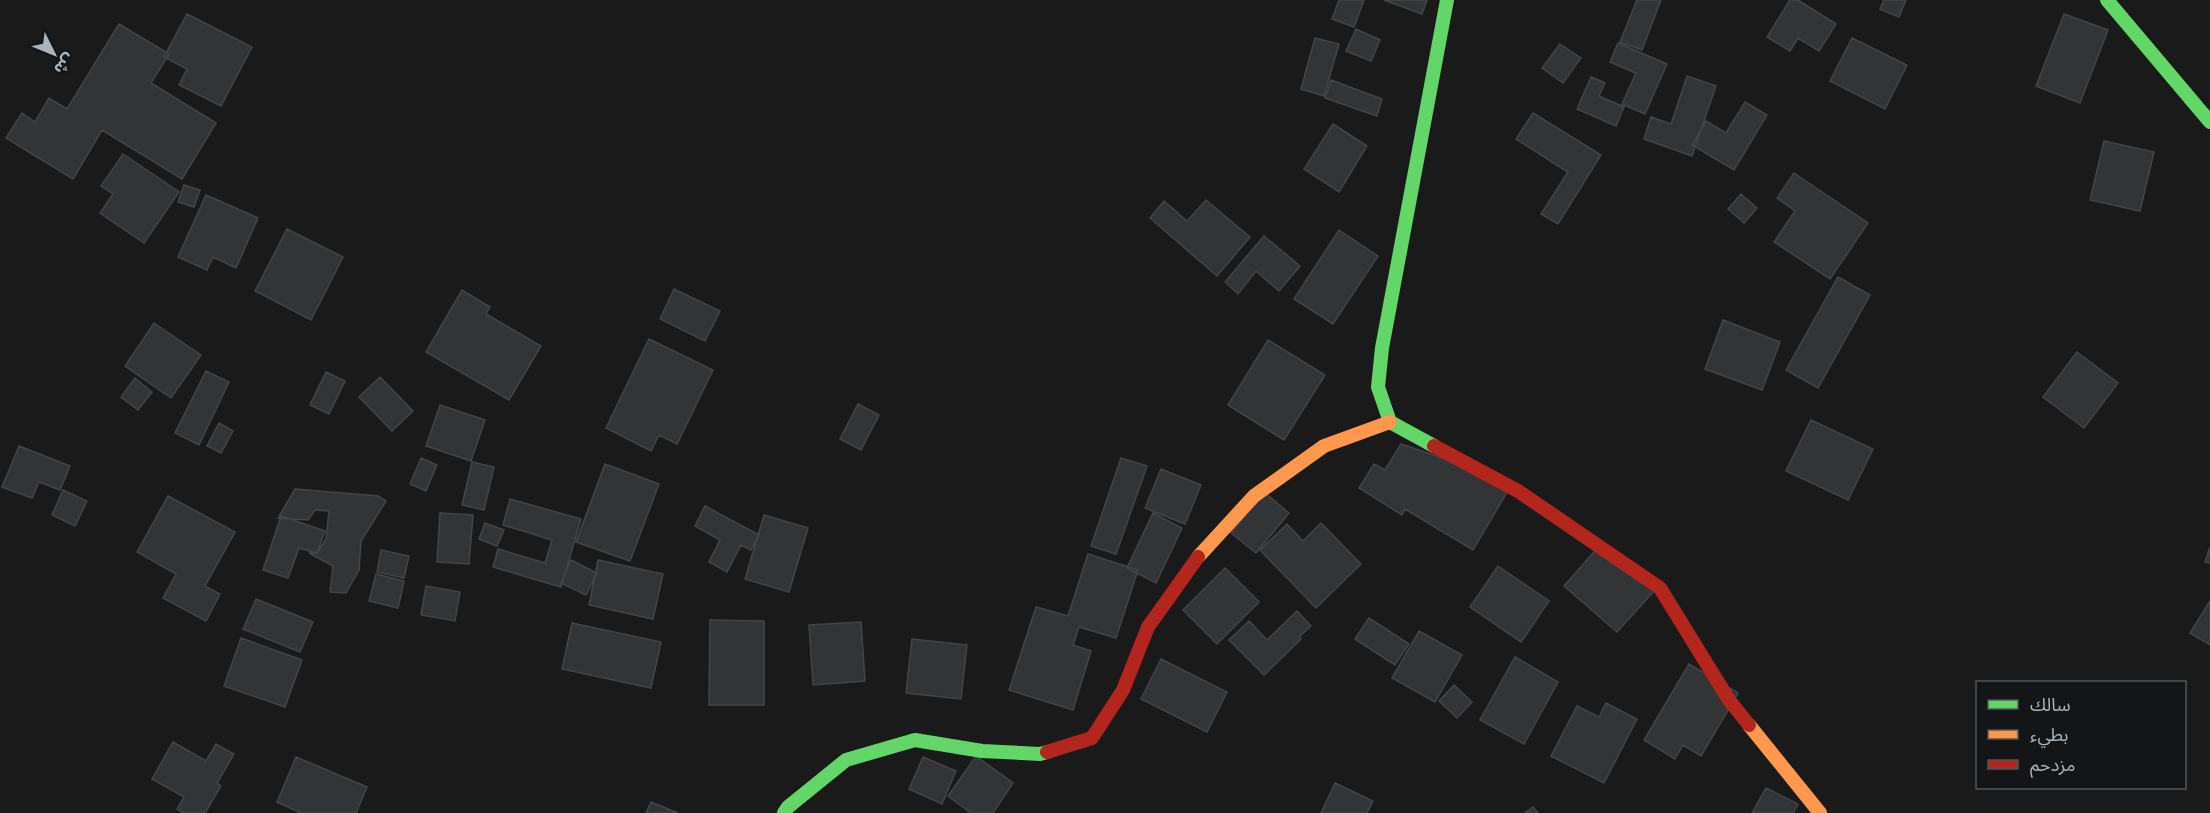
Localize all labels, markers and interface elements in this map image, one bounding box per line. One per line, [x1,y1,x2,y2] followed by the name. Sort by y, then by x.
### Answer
[24,24,84,84] north arrow
[49,48,80,80] text: ش
[1976,681,2186,789] legend
[2030,692,2071,717] text: سالك
[2030,722,2068,748] text: بطيء
[2030,752,2075,778] text: مزدحم

